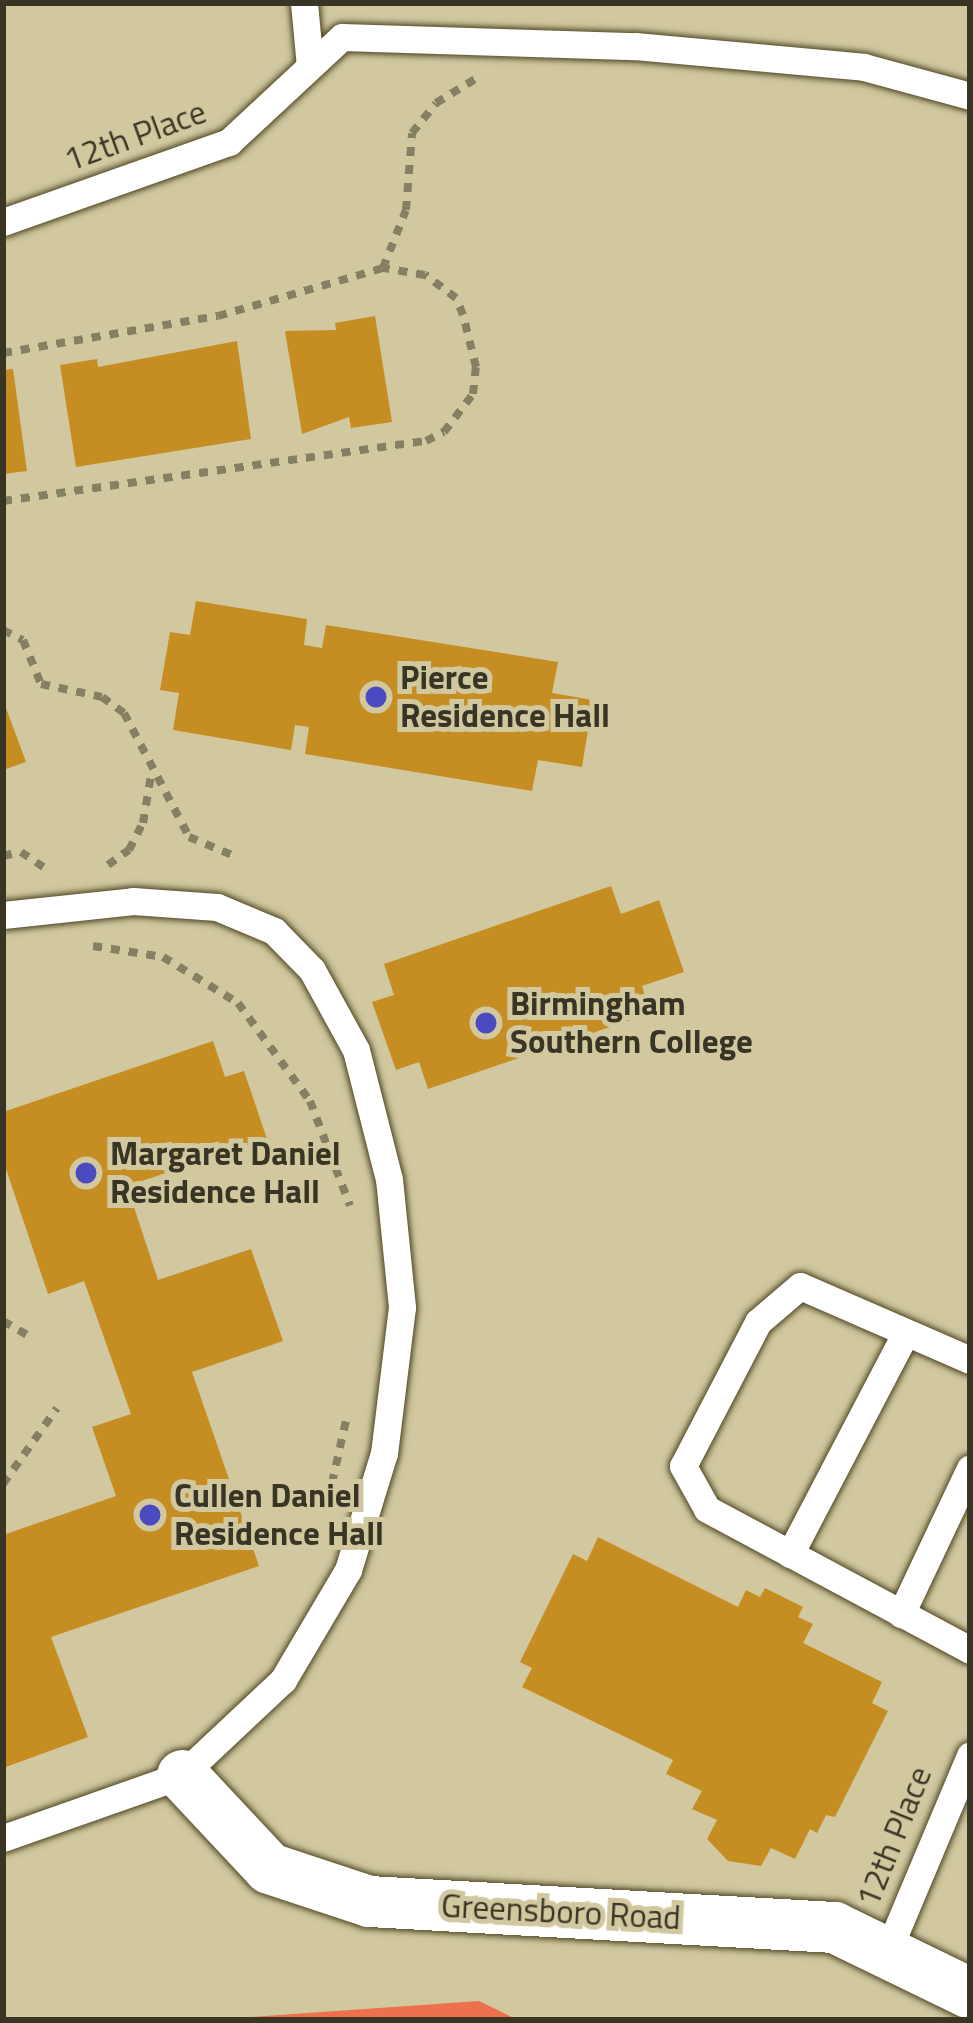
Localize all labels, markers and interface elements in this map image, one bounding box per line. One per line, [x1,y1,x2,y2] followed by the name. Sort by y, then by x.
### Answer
[59,92,211,180] street label: 12th Place
[400,658,610,736] place label: Pierce Residence Hall
[363,684,389,710] marker: Pierce Residence Hall
[510,984,753,1062] place label: Birmingham Southern College
[473,1010,499,1036] marker: Birmingham Southern College
[110,1134,341,1212] place label: Margaret Daniel Residence Hall
[73,1160,99,1186] marker: Margaret Daniel Residence Hall
[174,1476,384,1554] place label: Cullen Daniel Residence Hall
[137,1502,163,1528] marker: Cullen Daniel Residence Hall
[848,1761,940,1913] street label: 12th Place
[440,1886,682,1938] street label: Greensboro Road

